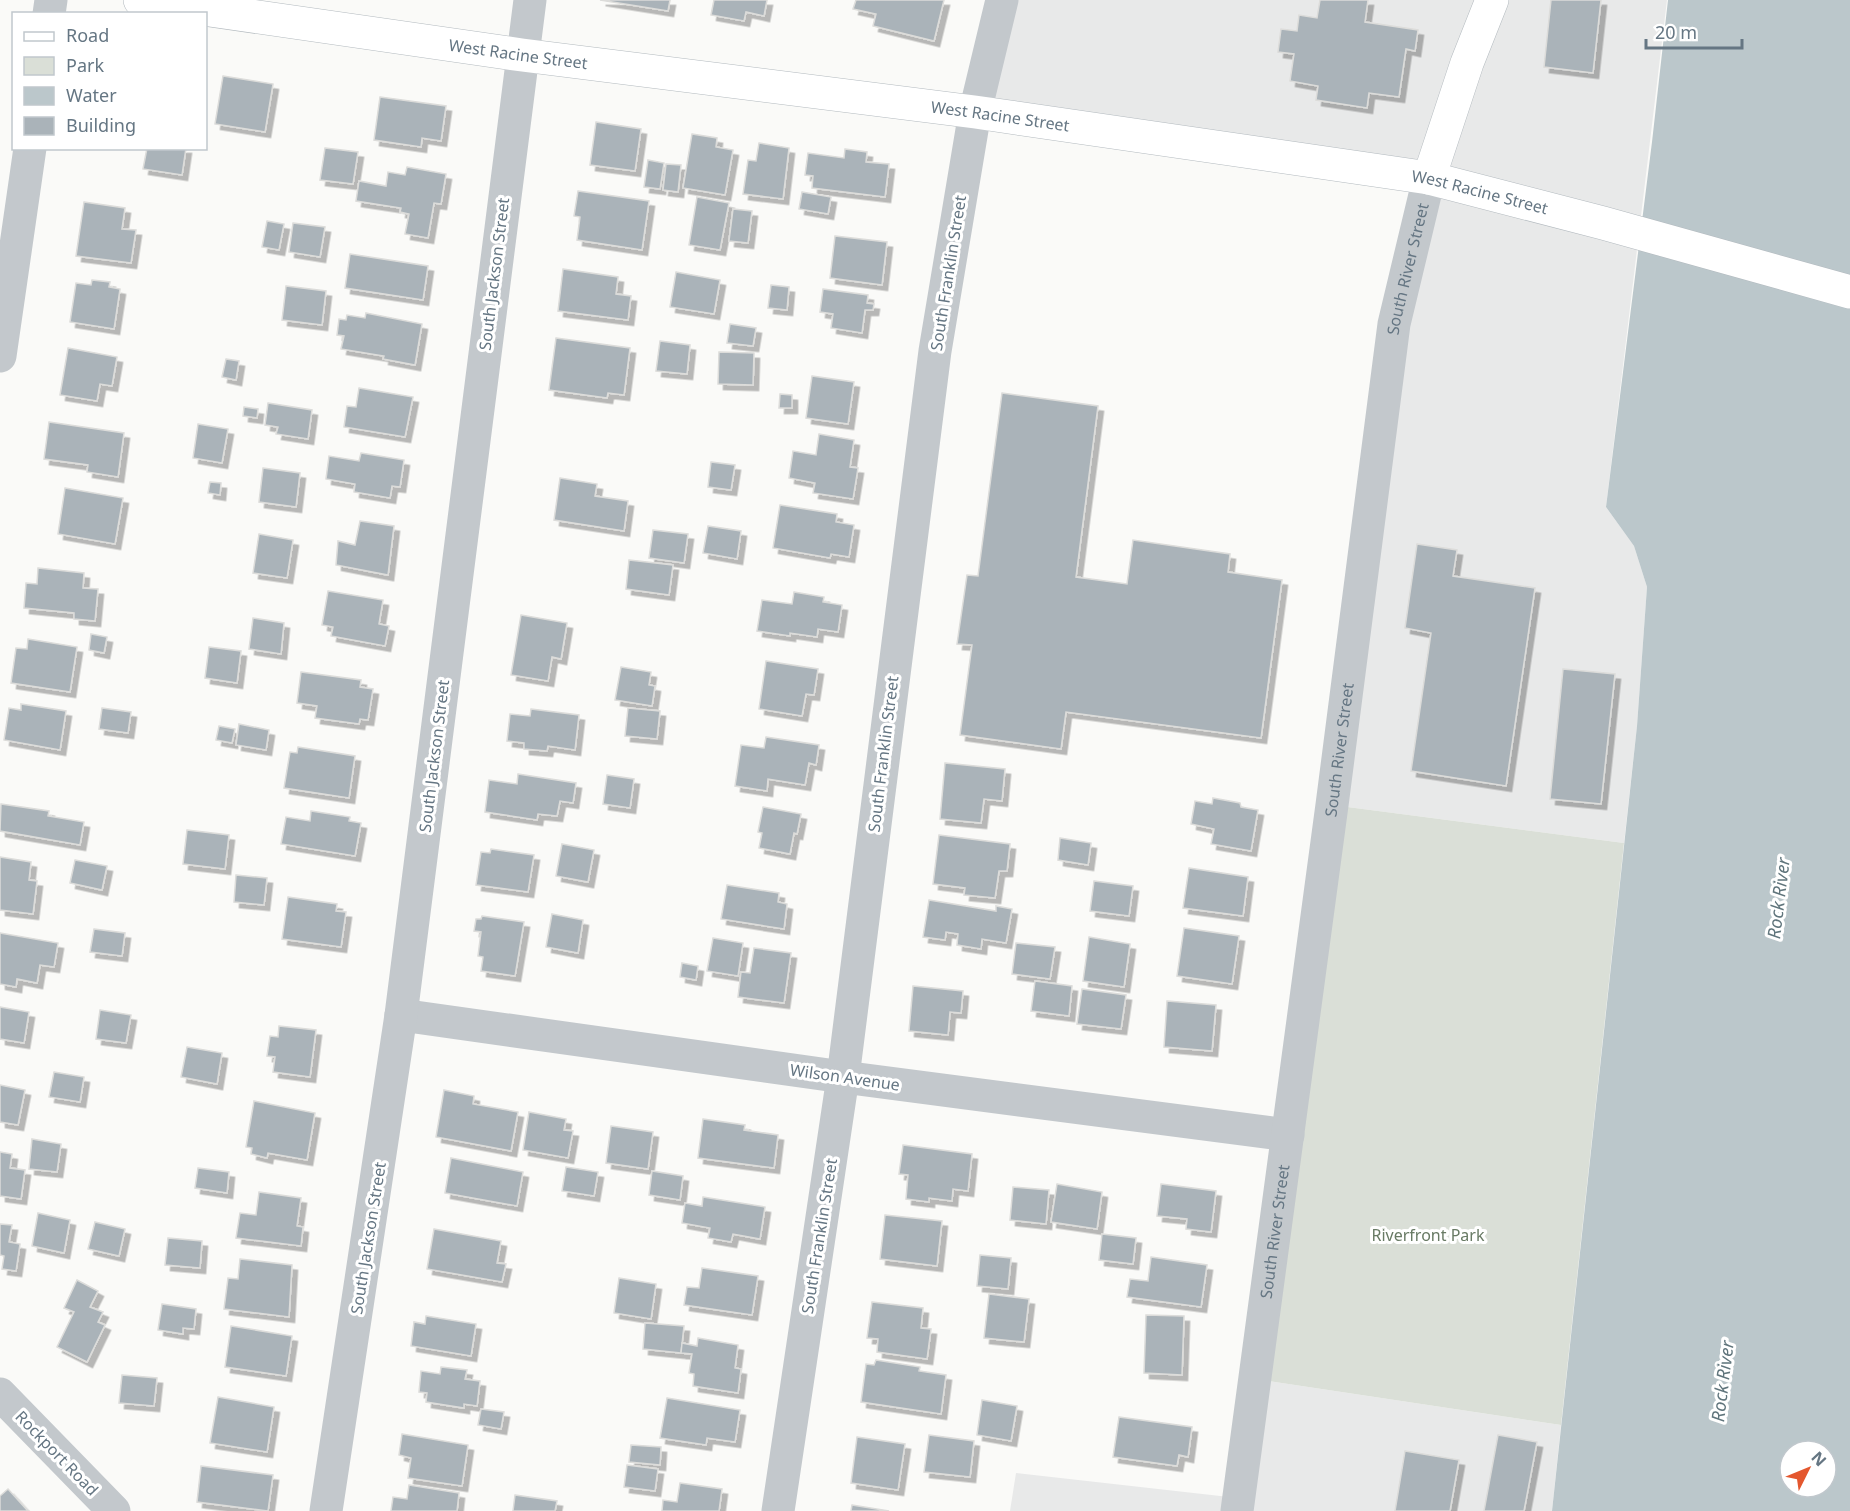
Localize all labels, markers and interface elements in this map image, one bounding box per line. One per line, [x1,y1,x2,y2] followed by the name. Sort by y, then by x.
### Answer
[12,12,207,150] legend
[1646,12,1742,50] scale bar
[1655,20,1697,44] text: 20 m
[66,23,109,47] text: Road
[447,34,589,74] street label: West Racine Street
[66,53,104,77] text: Park
[66,83,117,107] text: Water
[930,96,1071,137] street label: West Racine Street
[66,113,136,137] text: Building
[1410,165,1551,219] street label: West Racine Street
[925,193,971,352] street label: South Franklin Street
[474,196,514,352] street label: South Jackson Street
[1382,200,1434,336] street label: South River Street
[863,674,904,833] street label: South Franklin Street
[414,678,454,834] street label: South Jackson Street
[1320,681,1359,818] street label: South River Street
[1761,855,1795,940] water label: Rock River
[789,1058,901,1096] street label: Wilson Avenue
[796,1156,842,1315] street label: South Franklin Street
[345,1160,391,1316] street label: South Jackson Street
[1255,1163,1295,1300] street label: South River Street
[1372,1224,1485,1246] park label: Riverfront Park
[1705,1338,1739,1423] water label: Rock River
[11,1406,103,1500] street label: Rockport Road
[1778,1439,1838,1499] north arrow
[1806,1447,1831,1471] text: N

